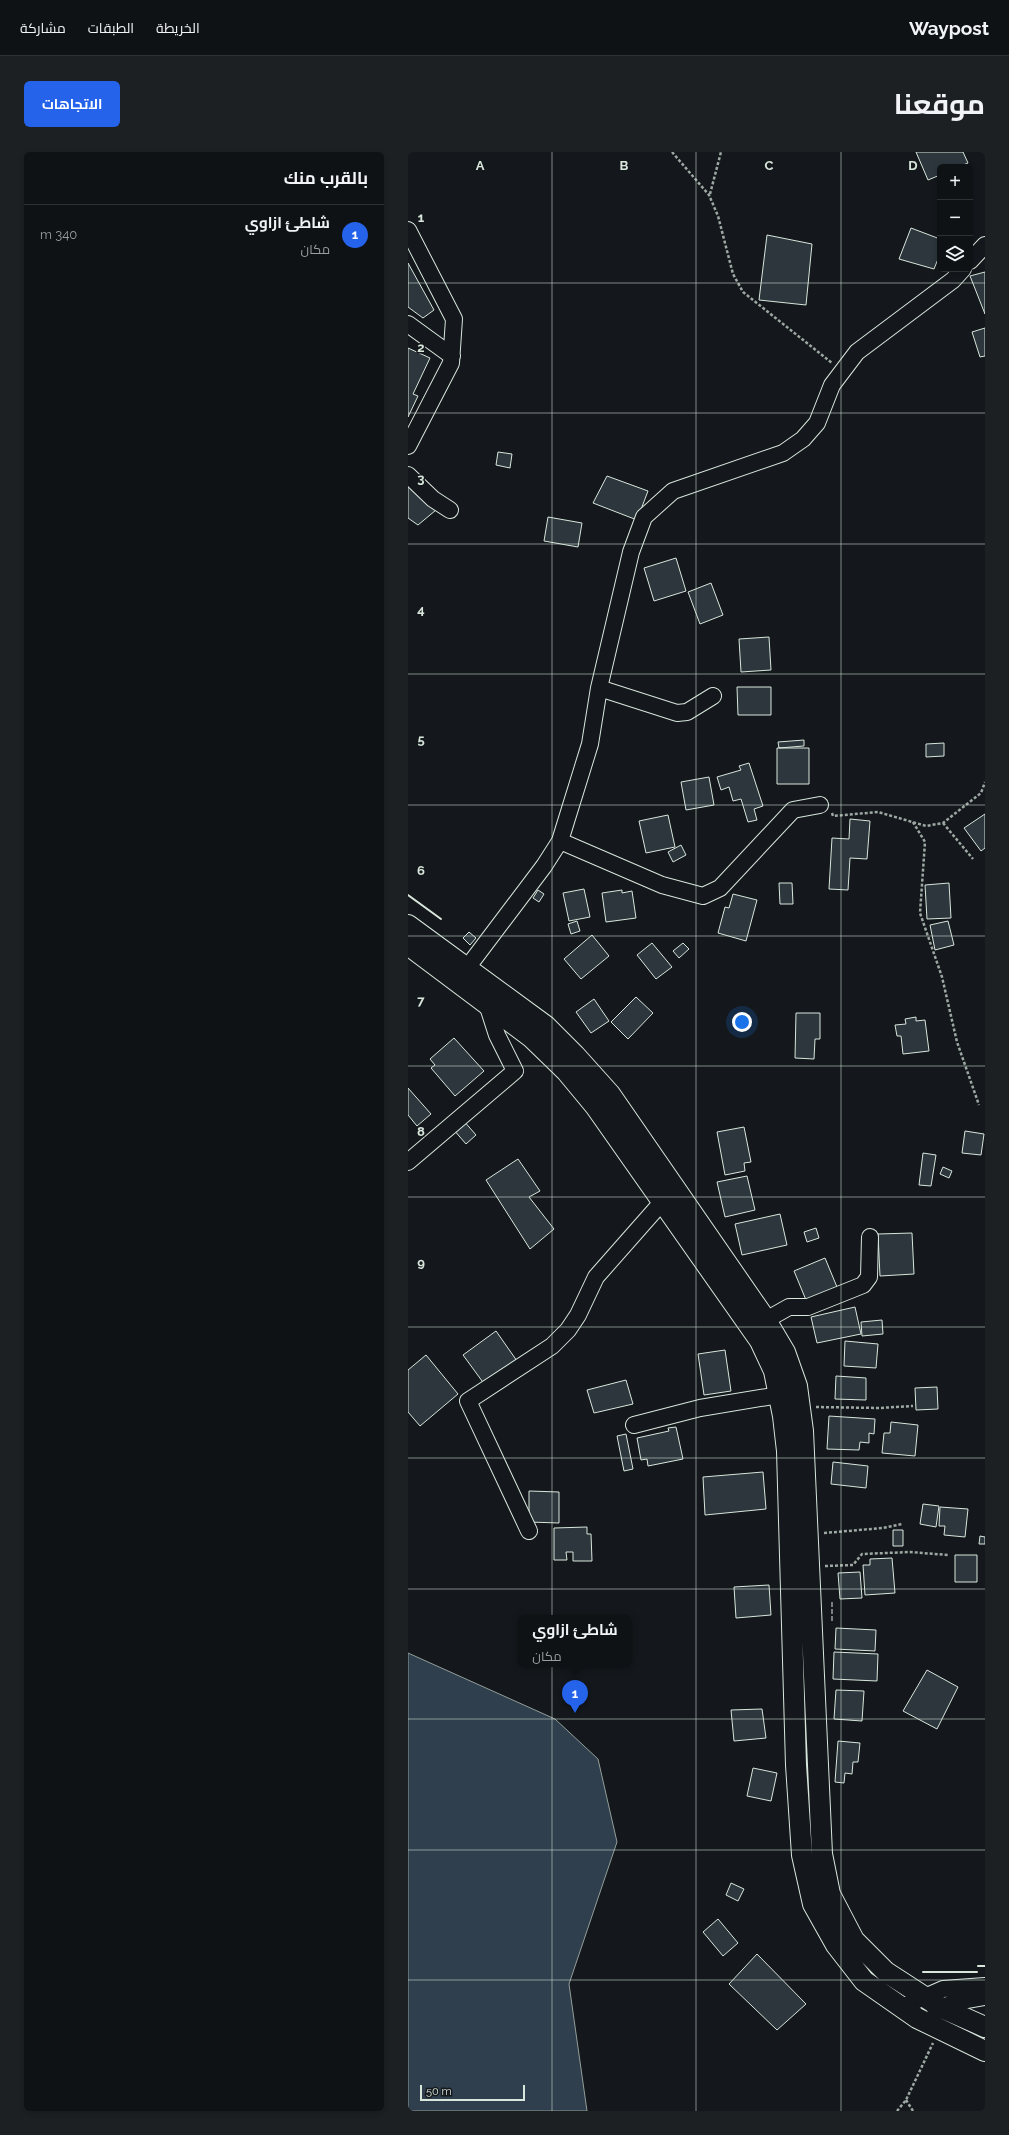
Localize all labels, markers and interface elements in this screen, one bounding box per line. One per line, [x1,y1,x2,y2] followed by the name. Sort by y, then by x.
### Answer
[909,17,989,39] text: Waypost
[20,20,66,36] text: مشاركة
[88,20,134,36] text: الطبقات
[156,20,200,36] text: الخريطة
[24,81,120,127] button: الاتجاهات
[894,88,985,121] text: موقعنا
[476,158,485,173] text: A
[620,158,629,173] text: B
[765,158,774,173] text: C
[908,158,918,173] text: D
[937,164,973,272] map controls
[937,164,973,200] button: +
[284,168,368,188] text: بالقرب منك
[937,200,973,236] button: −
[418,210,425,225] text: 1
[245,214,330,232] text: شاطئ ازاوي
[40,227,77,242] text: 340 m
[352,227,358,242] text: 1
[937,236,973,272] button: layers
[301,242,330,257] text: مكان
[417,340,425,355] text: 2
[417,471,425,486] text: 3
[417,602,425,617] text: 4
[417,732,425,747] text: 5
[417,863,425,878] text: 6
[417,993,425,1008] text: 7
[732,1012,752,1032] your location
[417,1124,425,1139] text: 8
[417,1255,425,1270] text: 9
[518,1615,632,1667] popup
[532,1621,618,1639] text: شاطئ ازاوي
[532,1649,562,1664] text: مكان
[562,1680,588,1713] pin: 1
[420,2083,525,2102] scale bar
[426,2085,452,2098] text: 50 m

